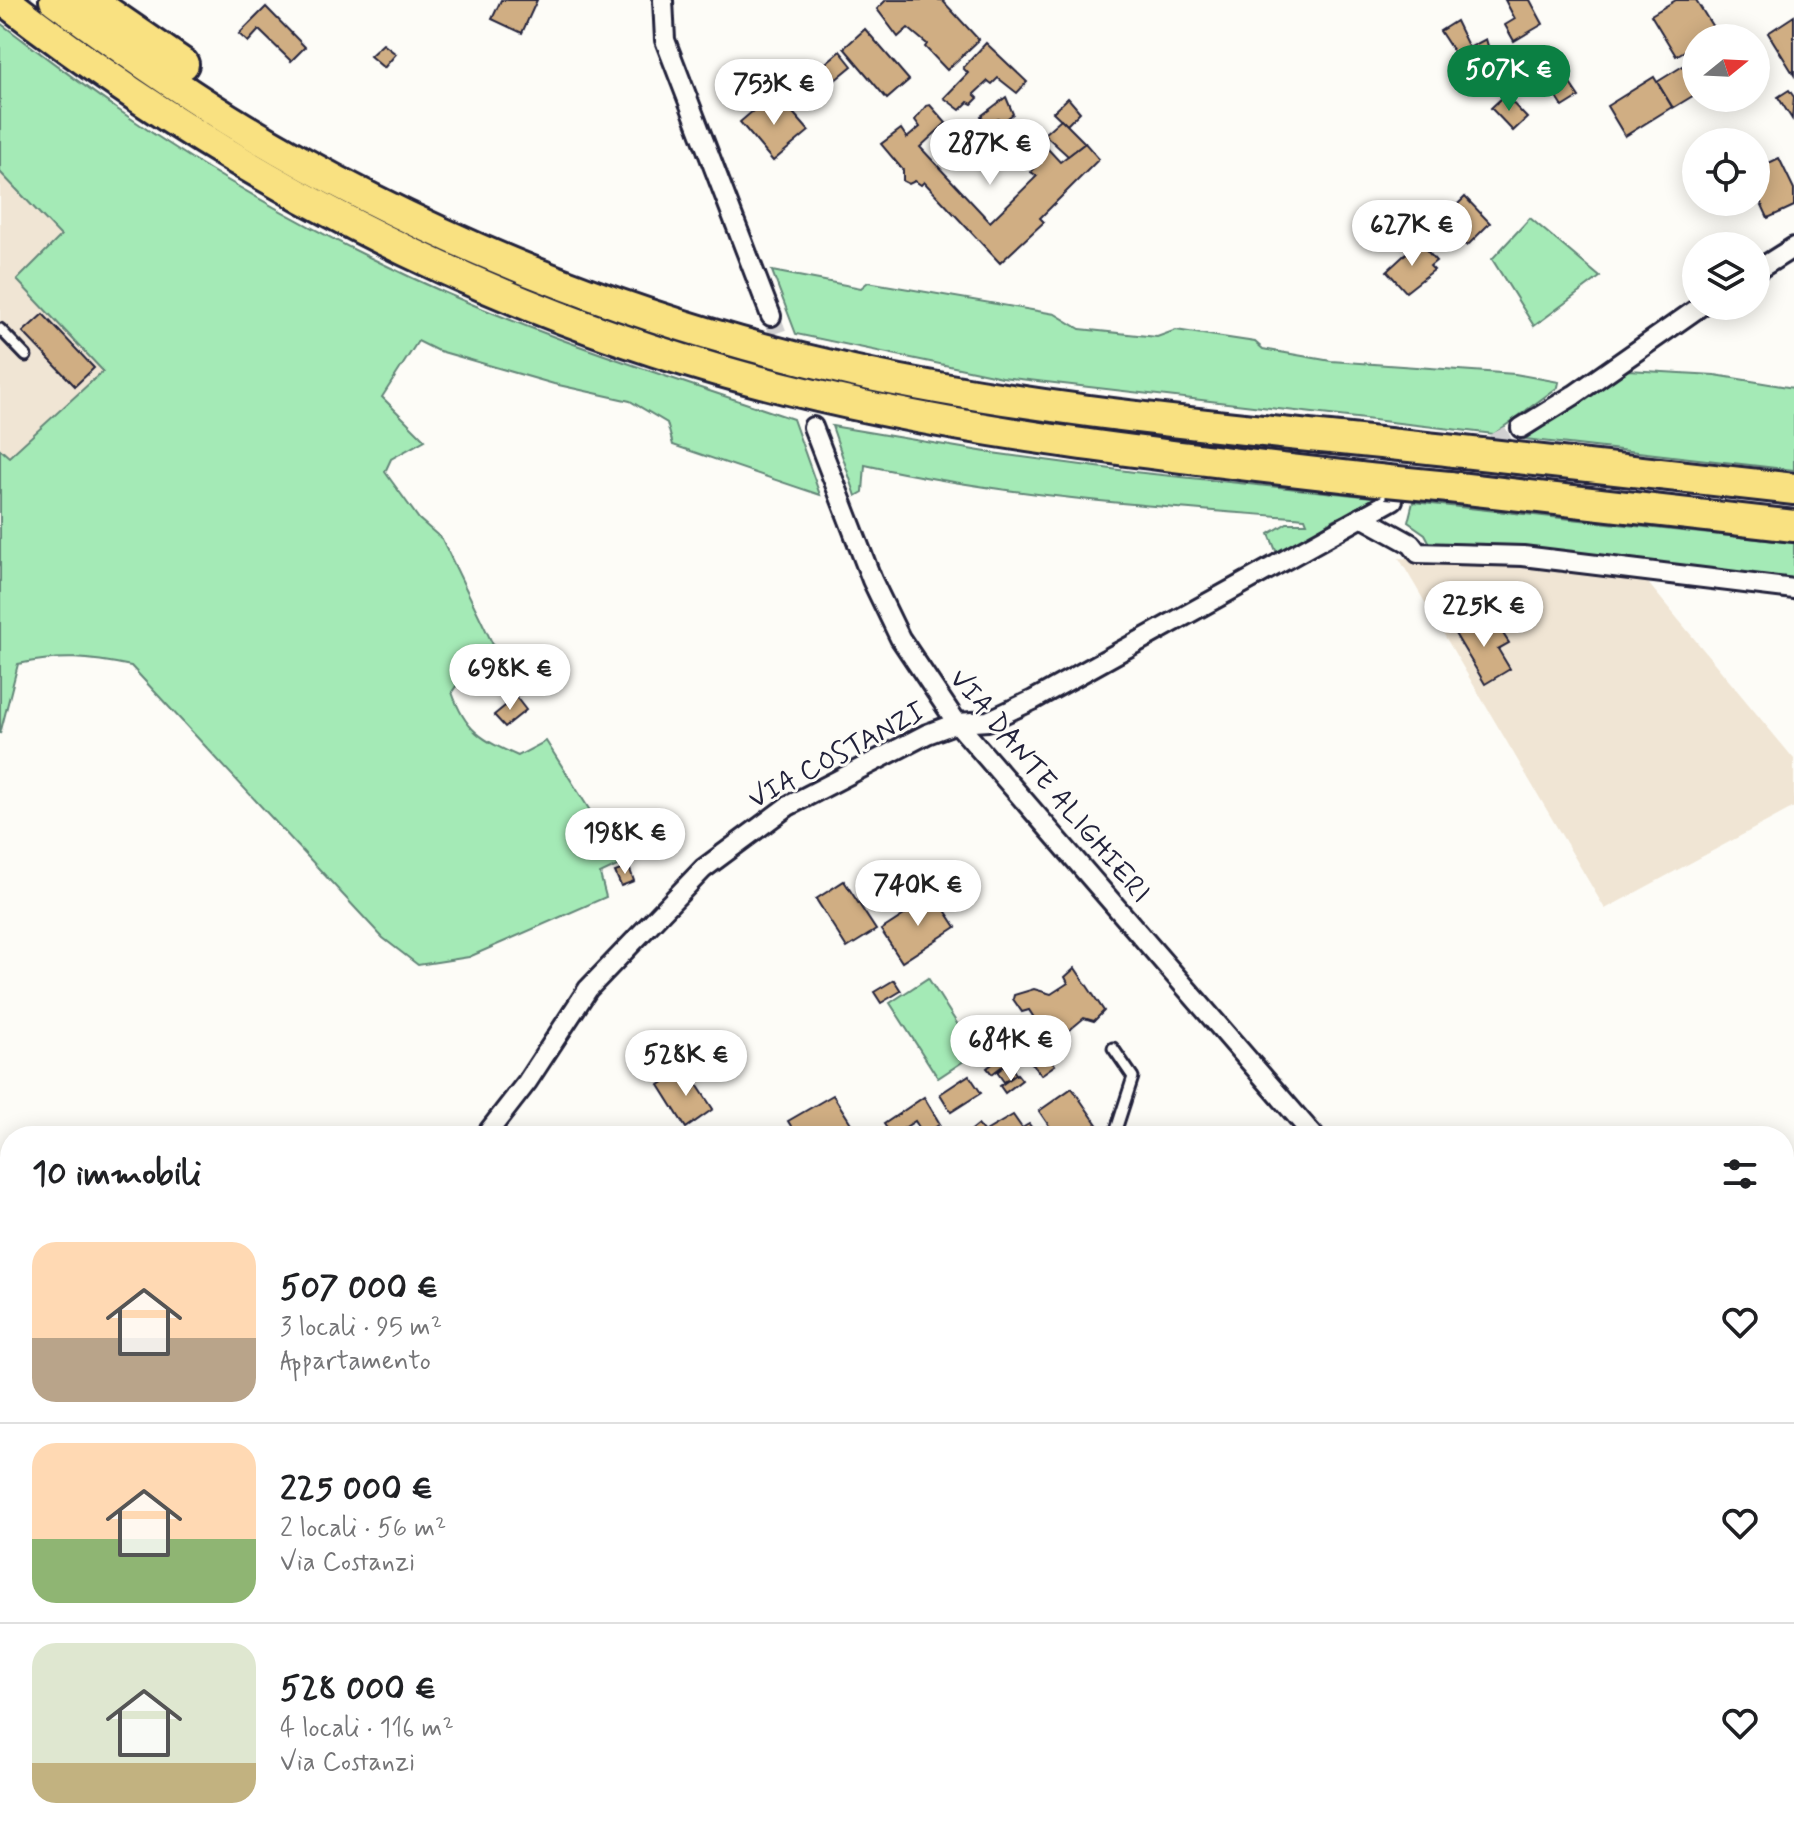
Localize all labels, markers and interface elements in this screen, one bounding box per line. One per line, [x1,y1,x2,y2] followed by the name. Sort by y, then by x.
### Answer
[1682,24,1770,112] north arrow
[1682,24,1770,320] map controls
[1444,45,1574,113] pin: 507K €
[1465,54,1553,88] text: 507K €
[709,59,839,127] pin: 753K €
[733,68,815,102] text: 753K €
[925,119,1055,187] pin: 287K €
[948,128,1032,162] text: 287K €
[1682,128,1770,216] button: locate
[1347,200,1477,268] pin: 627K €
[1370,209,1454,243] text: 627K €
[1682,232,1770,320] button: layers
[1419,581,1549,649] pin: 225K €
[1442,590,1526,624] text: 225K €
[445,644,575,712] pin: 698K €
[467,653,553,687] text: 698K €
[940,662,1158,911] street label: VIA DANTE ALIGHIERI
[742,694,932,818] street label: VIA COSTANZI
[560,808,690,876] pin: 198K €
[583,817,667,851] text: 198K €
[853,860,983,928] pin: 740K €
[873,869,963,903] text: 740K €
[946,1015,1076,1083] pin: 684K €
[968,1024,1054,1058] text: 684K €
[621,1030,751,1098] pin: 528K €
[643,1039,729,1073] text: 528K €
[32,1152,201,1197] text: 10 immobili
[1718,1152,1762,1196] icon: filters
[280,1266,438,1311] text: 507 000 €
[96,1274,192,1370] icon: home
[1718,1300,1762,1344] icon: heart
[280,1311,442,1345] text: 3 locali · 95 m²
[280,1345,431,1379] text: Appartamento
[280,1467,433,1512] text: 225 000 €
[96,1475,192,1571] icon: home
[1718,1501,1762,1545] icon: heart
[280,1512,446,1546] text: 2 locali · 56 m²
[280,1546,415,1580] text: Via Costanzi
[280,1667,436,1712] text: 528 000 €
[96,1675,192,1771] icon: home
[1718,1701,1762,1745] icon: heart
[280,1712,454,1746] text: 4 locali · 116 m²
[280,1746,415,1780] text: Via Costanzi

